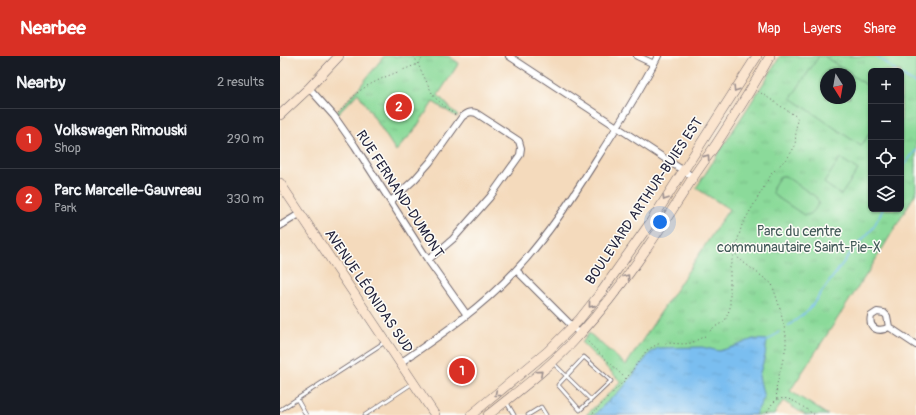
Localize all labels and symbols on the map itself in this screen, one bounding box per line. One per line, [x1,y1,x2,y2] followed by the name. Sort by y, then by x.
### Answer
[820,68,856,104] north arrow
[733,85,740,92] one-way arrow
[386,92,412,122] pin: 2
[582,114,706,288] street label: BOULEVARD ARTHUR-BUIES EST
[352,127,448,261] street label: RUE FERNAND-DUMONT
[702,154,710,161] one-way arrow
[663,194,670,201] one-way arrow
[650,212,670,232] your location
[717,223,881,256] park label: Parc du centre communautaire Saint-Pie-X
[321,225,418,356] street label: AVENUE LÉONIDAS SUD
[622,274,629,281] one-way arrow
[589,300,596,307] one-way arrow
[449,356,475,386] pin: 1
[535,370,542,377] one-way arrow
[495,390,502,397] one-way arrow

